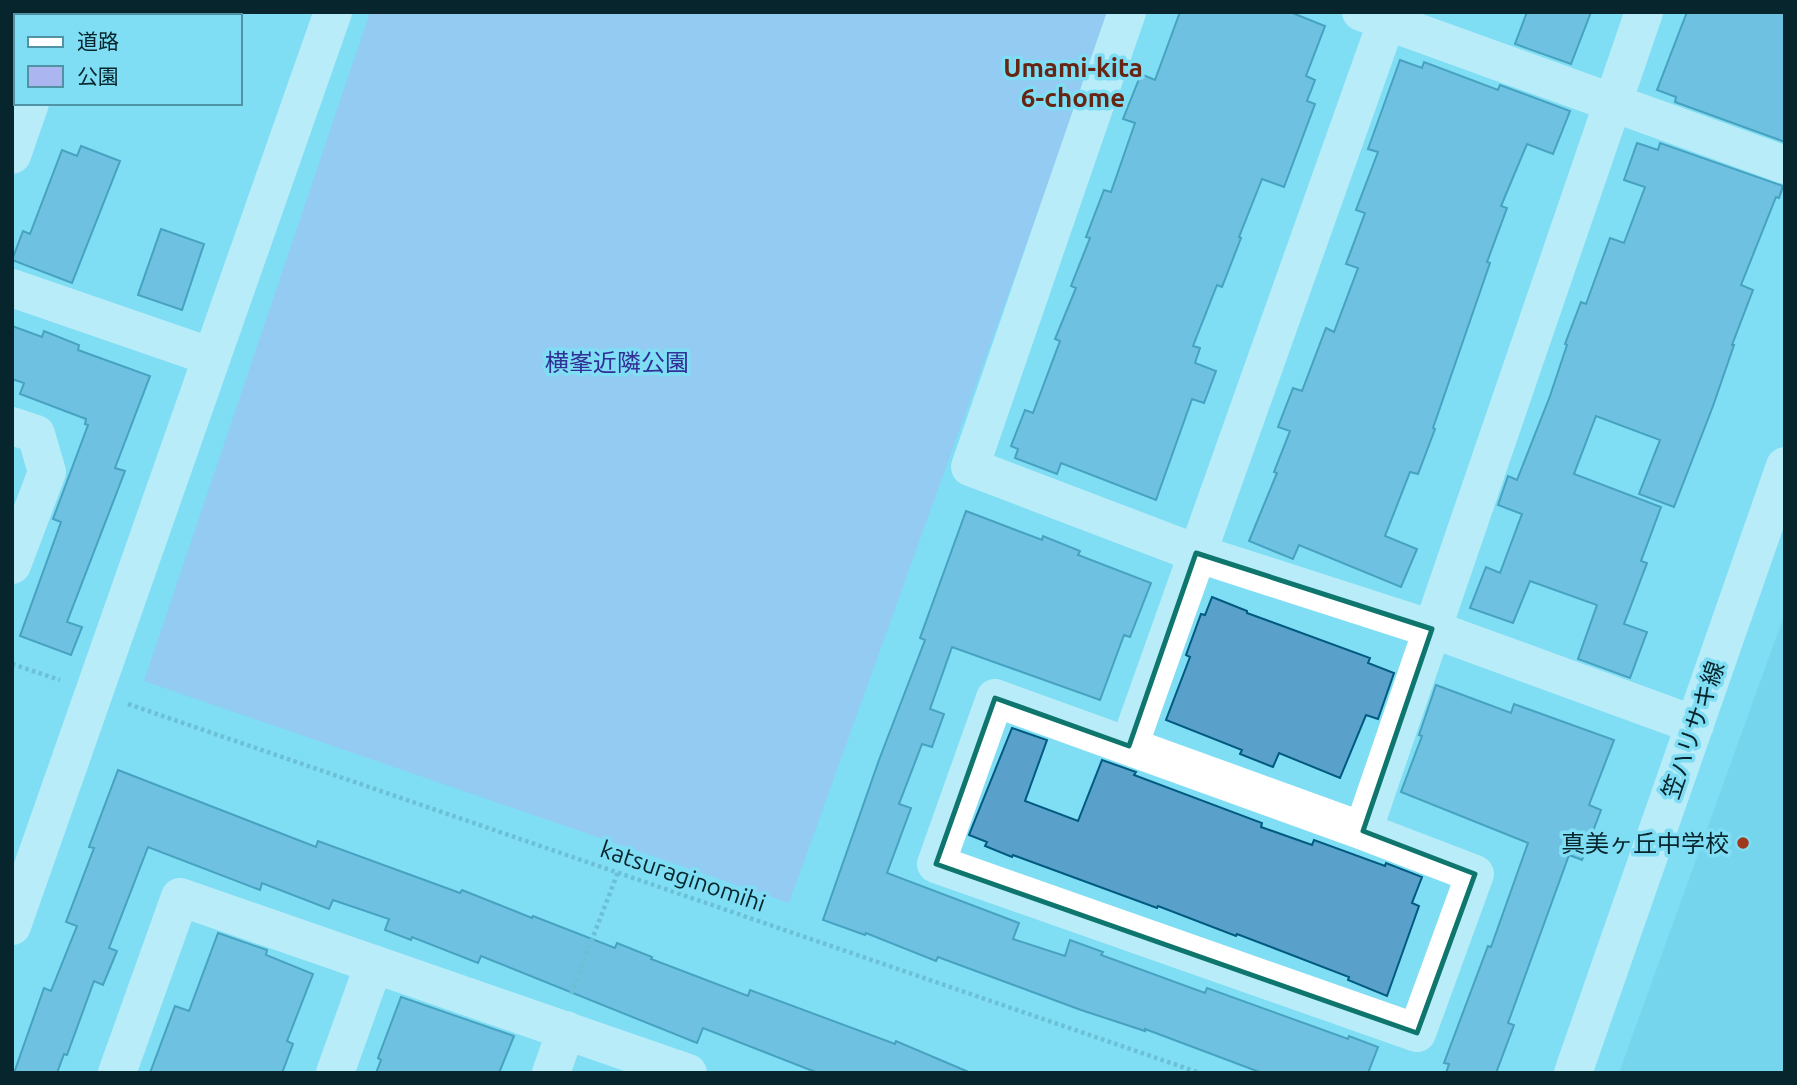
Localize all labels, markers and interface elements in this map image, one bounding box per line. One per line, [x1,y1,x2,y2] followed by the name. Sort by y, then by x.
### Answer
[14,14,242,105] legend
[77,29,119,53] text: 道路
[1003,53,1143,112] district label: Umami-kita 6-chome
[77,64,119,88] text: 公園
[545,349,689,376] park label: 横峯近隣公園
[1657,658,1729,802] street label: 笠ハリサキ線
[1561,830,1729,857] place label: 真美ヶ丘中学校
[597,835,769,917] street label: katsuraginomihi
[1735,835,1751,851] marker: 真美ヶ丘中学校

